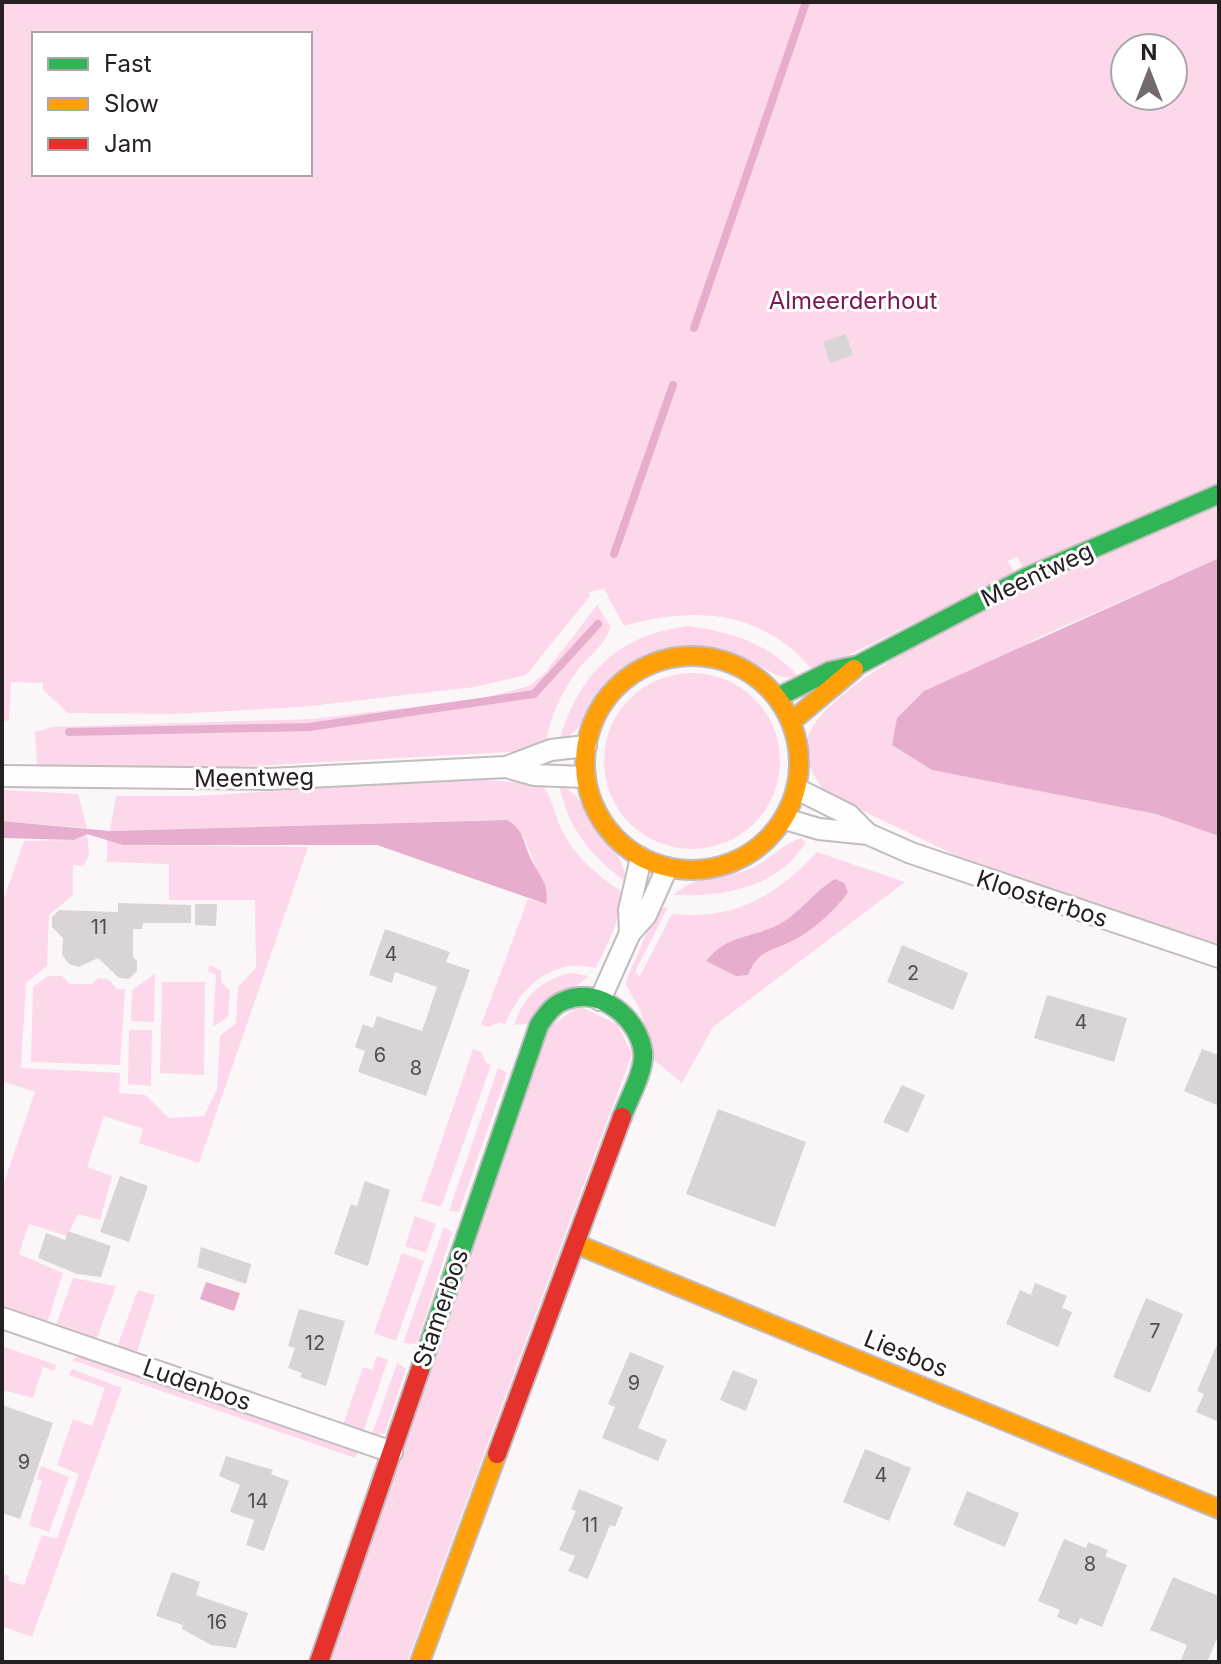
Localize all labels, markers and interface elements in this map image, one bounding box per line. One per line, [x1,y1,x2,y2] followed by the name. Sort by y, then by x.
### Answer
[32,32,312,176] legend
[1109,32,1189,112] north arrow
[1141,39,1157,65] text: N
[104,49,152,78] text: Fast
[104,89,159,118] text: Slow
[104,129,152,158] text: Jam
[769,286,938,315] park label: Almeerderhout
[976,536,1097,613] street label: Meentweg
[194,762,314,793] street label: Meentweg
[973,864,1111,933] street label: Kloosterbos
[91,915,107,939] house number: 11
[385,942,397,966] house number: 4
[907,961,919,985] house number: 2
[1075,1010,1087,1034] house number: 4
[374,1043,386,1067] house number: 6
[410,1056,422,1080] house number: 8
[407,1245,474,1371] street label: Stamerbos
[1149,1319,1161,1343] house number: 7
[860,1324,952,1383] street label: Liesbos
[305,1331,325,1355] house number: 12
[139,1353,255,1417] street label: Ludenbos
[628,1371,640,1395] house number: 9
[18,1450,30,1474] house number: 9
[875,1463,887,1487] house number: 4
[247,1489,269,1513] house number: 14
[582,1513,598,1537] house number: 11
[1084,1552,1096,1576] house number: 8
[207,1610,227,1634] house number: 16

